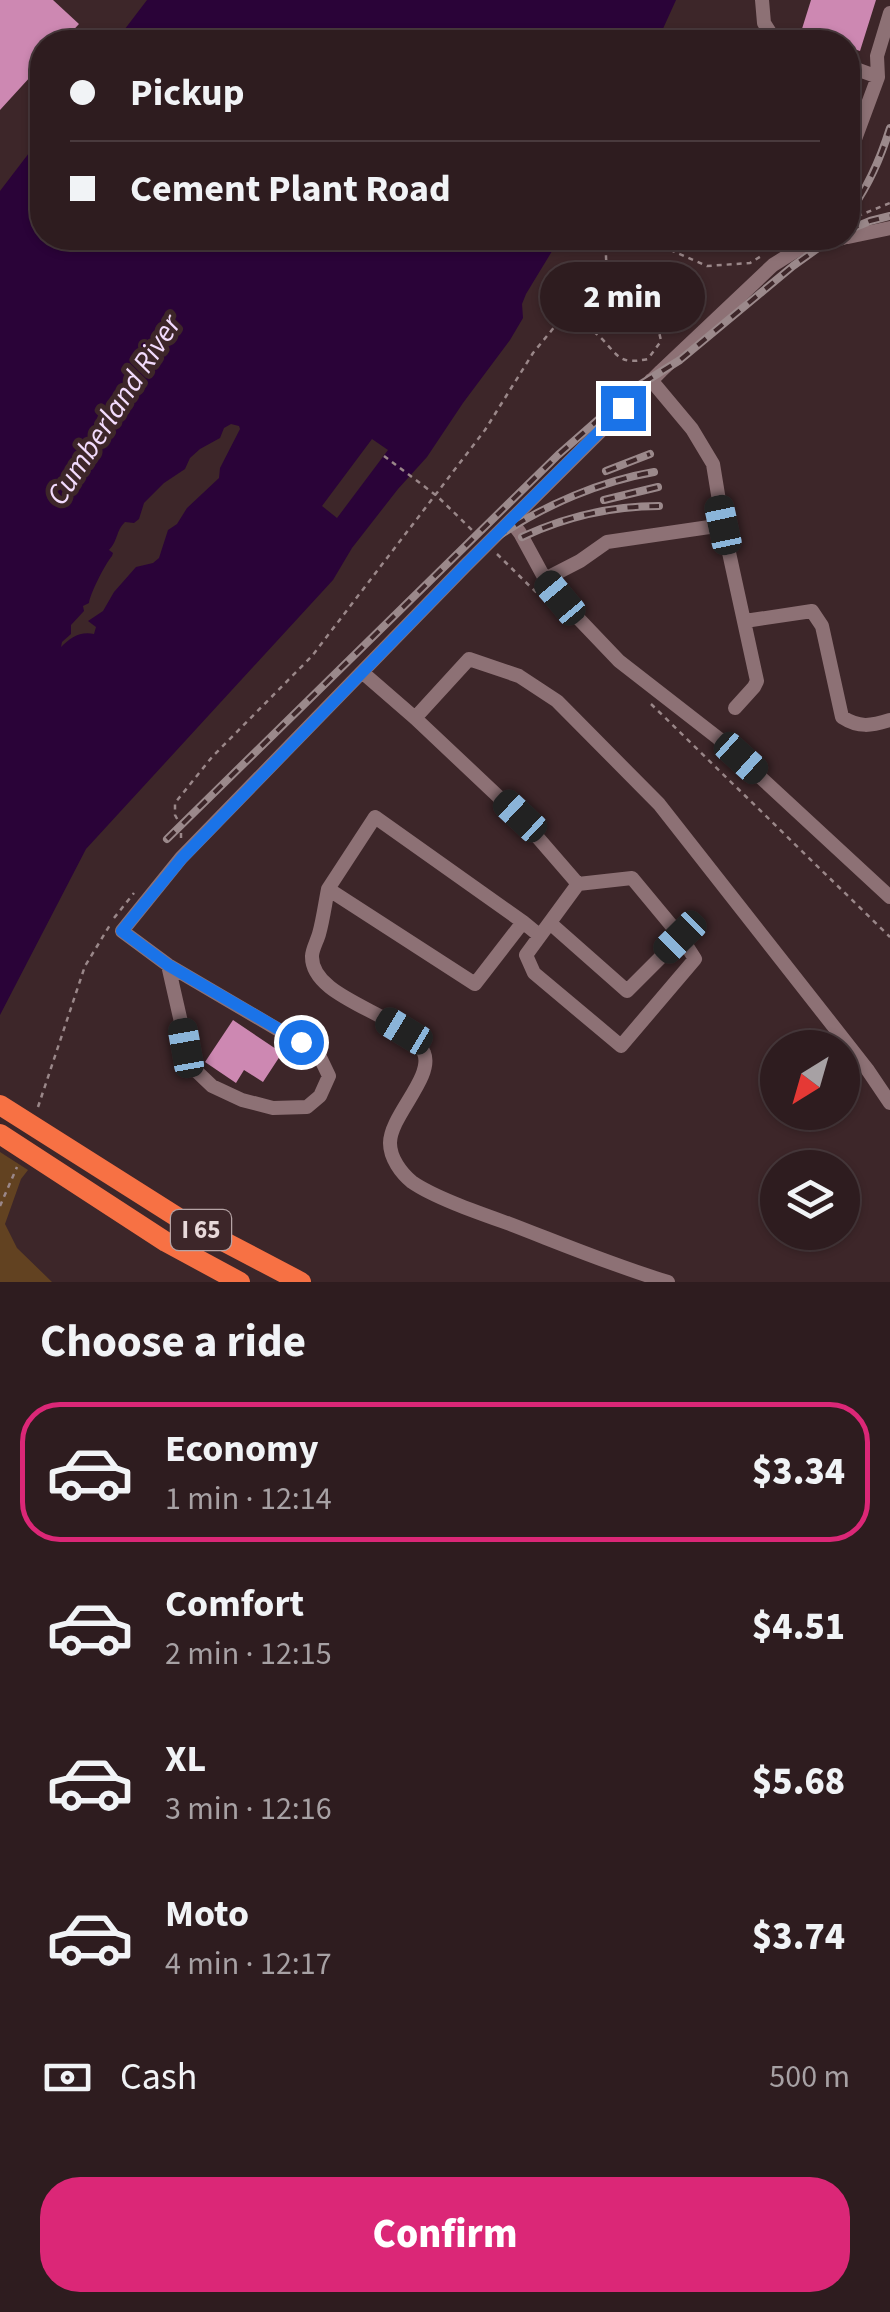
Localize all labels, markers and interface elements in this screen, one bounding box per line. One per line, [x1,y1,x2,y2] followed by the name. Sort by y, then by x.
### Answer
[130,66,244,120] text: Pickup
[130,162,451,216] text: Cement Plant Road
[540,263,706,333] callout: 2 min
[583,274,662,320] text: 2 min
[36,305,193,514] water label: Cumberland River
[601,386,646,431] route end
[702,493,744,557] car
[529,565,591,631] car
[709,727,773,789] car
[488,785,552,847] car
[648,905,712,969] car
[371,1003,437,1059] car
[166,1016,206,1080] car
[279,1020,324,1065] route start
[760,1030,860,1130] north arrow
[760,1030,860,1250] map controls
[760,1150,860,1250] button: layers
[171,1210,231,1250] road number: I 65
[40,1310,306,1374] text: Choose a ride
[165,1422,318,1476] text: Economy
[45,1427,135,1517] icon: car
[752,1445,845,1499] text: $3.34
[165,1476,332,1522] text: 1 min · 12:14
[165,1577,304,1631] text: Comfort
[45,1582,135,1672] icon: car
[752,1600,845,1654] text: $4.51
[165,1631,332,1677] text: 2 min · 12:15
[165,1732,206,1786] text: XL
[45,1737,135,1827] icon: car
[752,1755,845,1809] text: $5.68
[165,1786,332,1832] text: 3 min · 12:16
[165,1887,249,1941] text: Moto
[45,1892,135,1982] icon: car
[752,1910,845,1964] text: $3.74
[165,1941,332,1987] text: 4 min · 12:17
[40,2050,95,2105] icon: cash
[120,2050,197,2104] text: Cash
[769,2054,850,2100] text: 500 m
[40,2177,850,2292] button: Confirm

